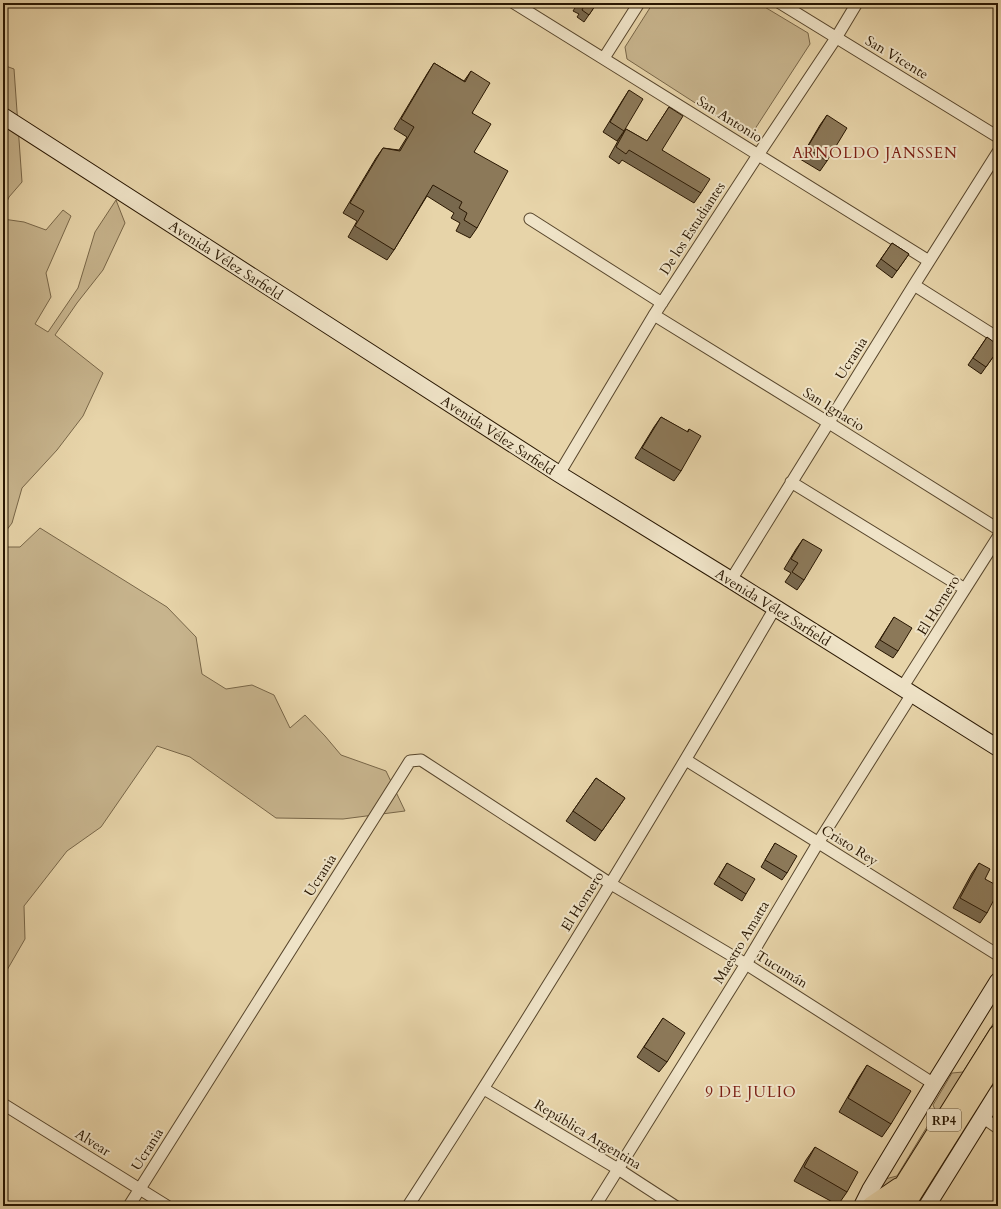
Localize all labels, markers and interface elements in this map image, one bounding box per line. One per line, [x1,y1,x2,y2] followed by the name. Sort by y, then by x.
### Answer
[862,31,932,84] street label: San Vicente
[693,92,767,147] street label: San Antonio
[792,143,958,163] district label: ARNOLDO JANSSEN
[655,178,730,278] street label: De los Estudiantes
[165,216,287,305] street label: Avenida Vélez Sarfield
[831,333,872,383] street label: Ucrania
[799,383,869,436] street label: San Ignacio
[437,391,559,480] street label: Avenida Vélez Sarfield
[711,564,834,651] street label: Avenida Vélez Sarfield
[913,571,965,639] street label: El Hornero
[818,821,882,871] street label: Cristo Rey
[300,850,341,900] street label: Ucrania
[557,867,609,935] street label: El Hornero
[709,897,774,987] street label: Maestro Amatta
[752,946,811,993] street label: Tucumán
[705,1082,797,1102] district label: 9 DE JULIO
[531,1095,645,1174] street label: República Argentina
[927,1109,961,1131] road number: RP4
[72,1124,115,1161] street label: Alvear
[127,1124,168,1174] street label: Ucrania

